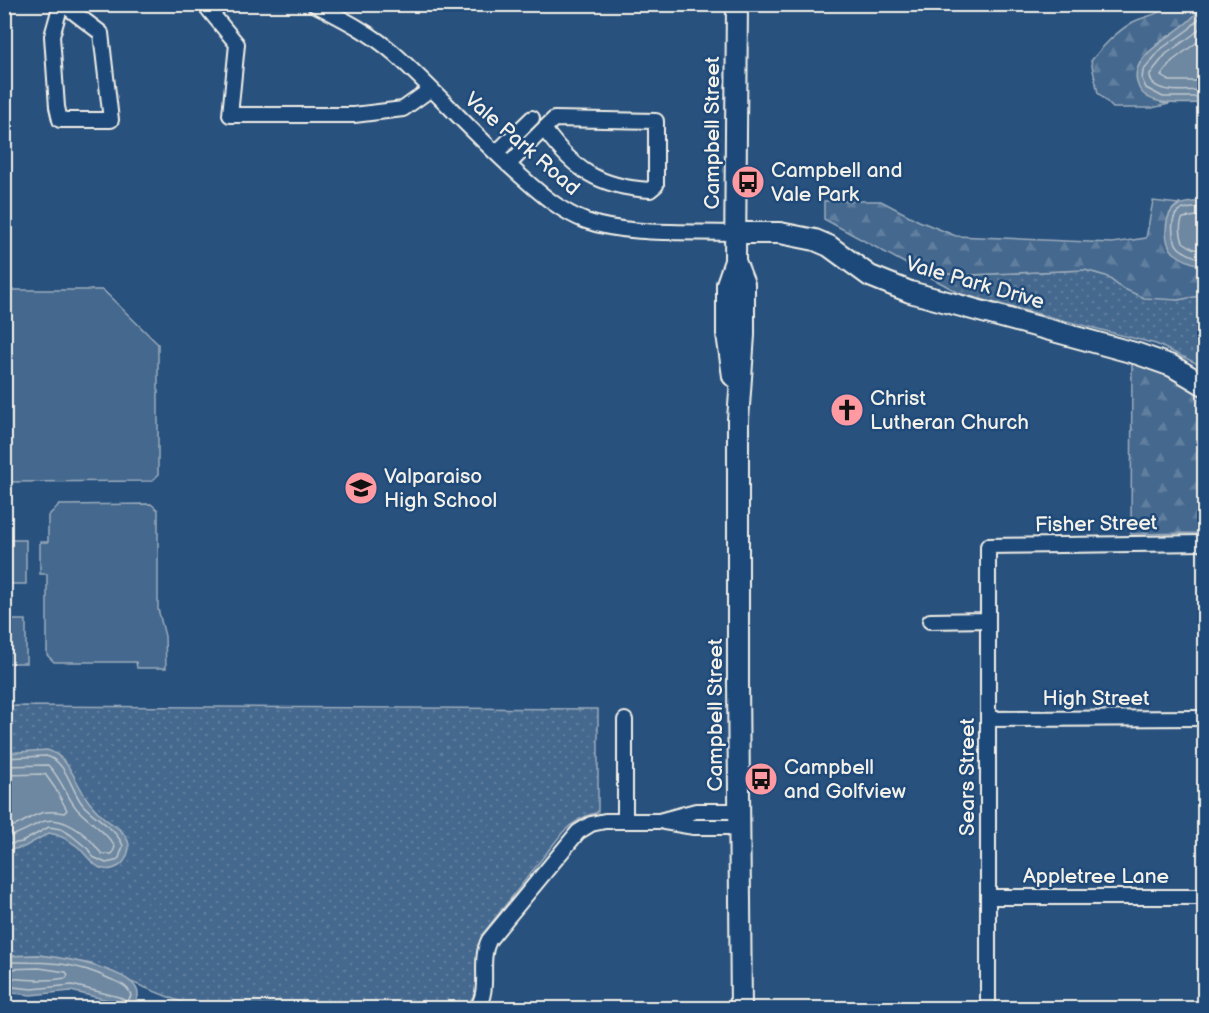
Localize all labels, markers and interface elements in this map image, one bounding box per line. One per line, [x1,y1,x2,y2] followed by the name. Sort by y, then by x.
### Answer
[700,56,725,209] street label: Campbell Street
[459,87,585,201] street label: Vale Park Road
[771,158,902,207] place label: Campbell and Vale Park
[730,164,766,200] bus stop icon: Campbell and Vale Park
[903,251,1047,315] street label: Vale Park Drive
[870,386,1029,435] place label: Christ Lutheran Church
[829,392,865,428] church icon: Christ Lutheran Church
[384,464,497,513] place label: Valparaiso High School
[343,470,379,506] school or university icon: Valparaiso High School
[1035,510,1158,538] street label: Fisher Street
[703,638,728,791] street label: Campbell Street
[1043,686,1150,711] street label: High Street
[955,717,980,836] street label: Sears Street
[784,755,906,804] place label: Campbell and Golfview
[743,761,779,797] bus stop icon: Campbell and Golfview
[1023,864,1169,889] street label: Appletree Lane

